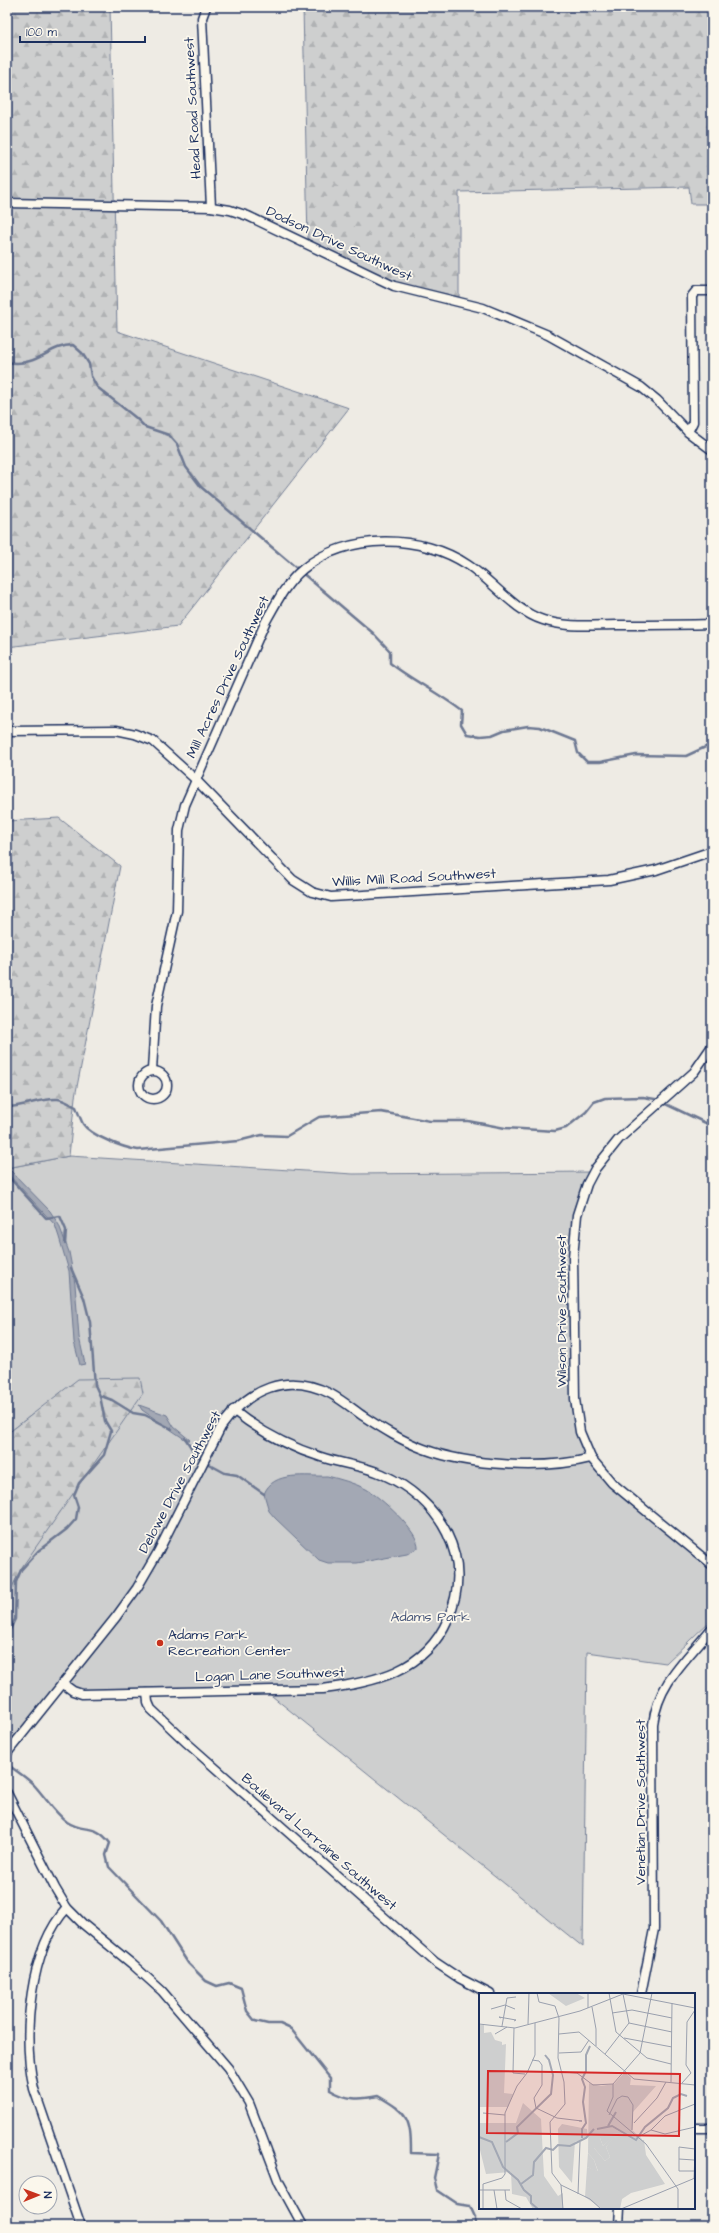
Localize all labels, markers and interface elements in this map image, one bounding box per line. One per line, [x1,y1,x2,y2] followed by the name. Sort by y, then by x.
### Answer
[20,18,145,44] scale bar
[26,24,57,41] text: 100 m
[179,36,207,179] street label: Head Road Southwest
[263,201,416,287] street label: Dodson Drive Southwest
[182,592,275,761] street label: Mill Acres Drive Southwest
[332,864,497,892] street label: Willis Mill Road Southwest
[552,1234,572,1387] street label: Wilson Drive Southwest
[134,1407,226,1557] street label: Delowe Drive Southwest
[390,1607,470,1627] park label: Adams Park
[168,1625,291,1661] place label: Adams Park Recreation Center
[155,1638,165,1648] marker: Adams Park Recreation Center
[195,1662,345,1688] street label: Logan Lane Southwest
[631,1719,651,1885] street label: Venetian Drive Southwest
[237,1769,401,1915] street label: Boulevard Lorraine Southwest
[479,1993,695,2209] inset map
[18,2175,58,2215] north arrow
[40,2191,55,2199] text: N

